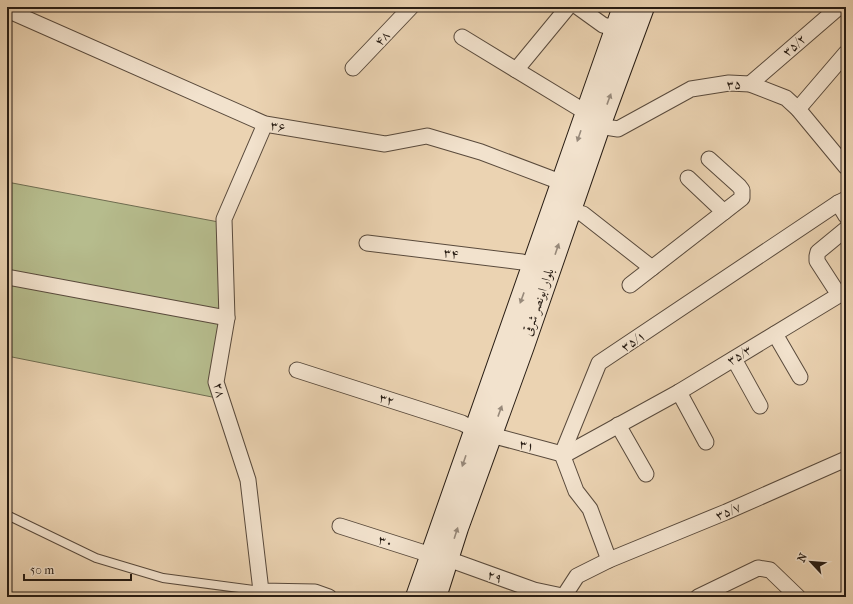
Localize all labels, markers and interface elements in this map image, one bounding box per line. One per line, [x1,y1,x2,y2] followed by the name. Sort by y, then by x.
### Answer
[371,27,393,49] street label: ۴۸
[779,31,809,59] street label: ۳۵/۲
[726,76,742,92] street label: ۳۵
[606,93,612,105] one-way arrow
[269,117,287,135] street label: ۳۶
[576,131,582,143] one-way arrow
[554,242,560,254] one-way arrow
[443,245,460,261] street label: ۳۴
[519,266,558,338] street label: بلوار ابونصر شرقی
[518,293,524,305] one-way arrow
[618,328,648,354] street label: ۳۵/۱
[724,342,754,368] street label: ۳۵/۳
[211,381,229,399] street label: ۲۸
[377,390,397,408] street label: ۳۲
[497,404,503,416] one-way arrow
[518,436,536,454] street label: ۳۱
[461,455,467,467] one-way arrow
[713,499,743,523] street label: ۳۵/۷
[453,527,459,539] one-way arrow
[376,532,396,550] street label: ۳۰
[791,542,831,582] north arrow
[795,551,810,564] text: N
[24,556,131,582] scale bar
[30,563,54,577] text: 50 m
[485,566,505,586] street label: ۲۹

